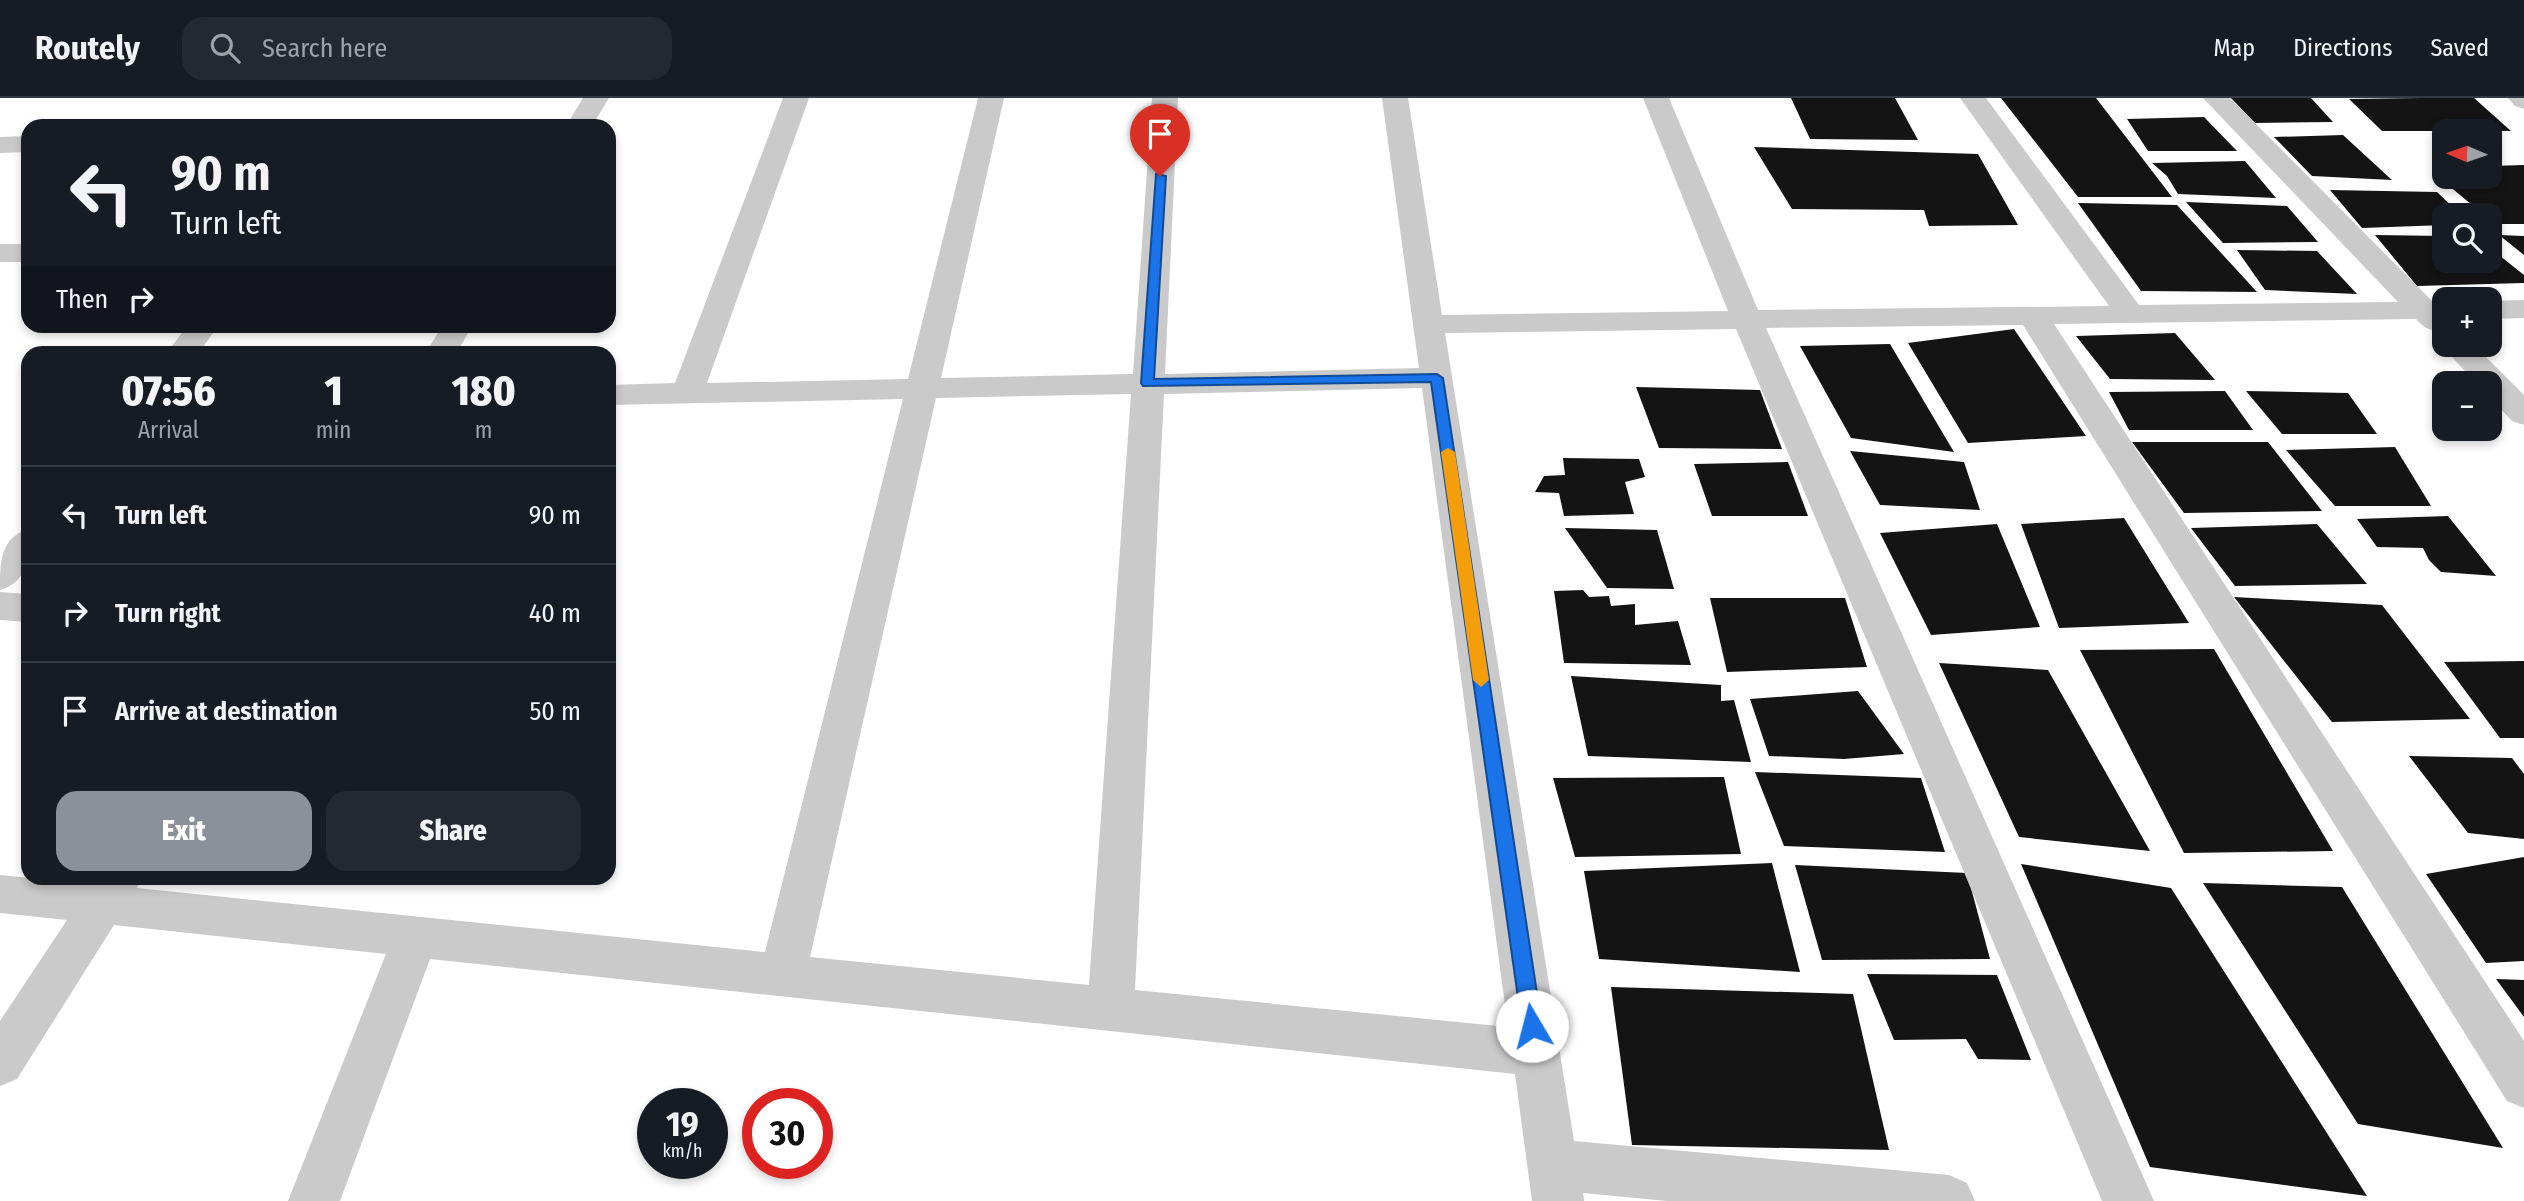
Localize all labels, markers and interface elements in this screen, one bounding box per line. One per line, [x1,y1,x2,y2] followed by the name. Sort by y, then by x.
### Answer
[182,17,672,80] search box
[35,28,140,68] text: Routely
[206,29,244,67] icon: search
[262,33,387,64] text: Search here
[2214,34,2255,62] text: Map
[2293,34,2392,62] text: Directions
[2430,34,2489,62] text: Saved
[1130,104,1190,176] pin
[1141,115,1179,153] icon: arrive
[2432,119,2502,189] north arrow
[2432,119,2502,441] map controls
[171,144,271,203] text: 90 m
[56,147,147,238] icon: left
[2432,203,2502,273] button: search
[171,204,281,242] text: Turn left
[122,280,160,318] icon: right
[56,284,108,315] text: Then
[2432,287,2502,357] button: +
[121,366,216,416] text: 07:56
[324,366,343,416] text: 1
[452,366,516,416] text: 180
[2432,371,2502,441] button: −
[138,416,199,444] text: Arrival
[316,416,351,444] text: min
[475,416,493,444] text: m
[56,496,94,534] icon: left
[115,500,207,531] text: Turn left
[529,500,581,531] text: 90 m
[56,594,94,632] icon: right
[115,598,221,629] text: Turn right
[529,598,581,629] text: 40 m
[56,692,94,730] icon: arrive
[115,696,338,727] text: Arrive at destination
[529,696,581,727] text: 50 m
[56,791,312,871] button: Exit
[326,791,581,871] button: Share
[1495,989,1569,1063] position arrow
[742,1088,833,1179] speed limit sign: 30
[666,1103,699,1145] text: 19
[662,1140,703,1162] text: km/h

